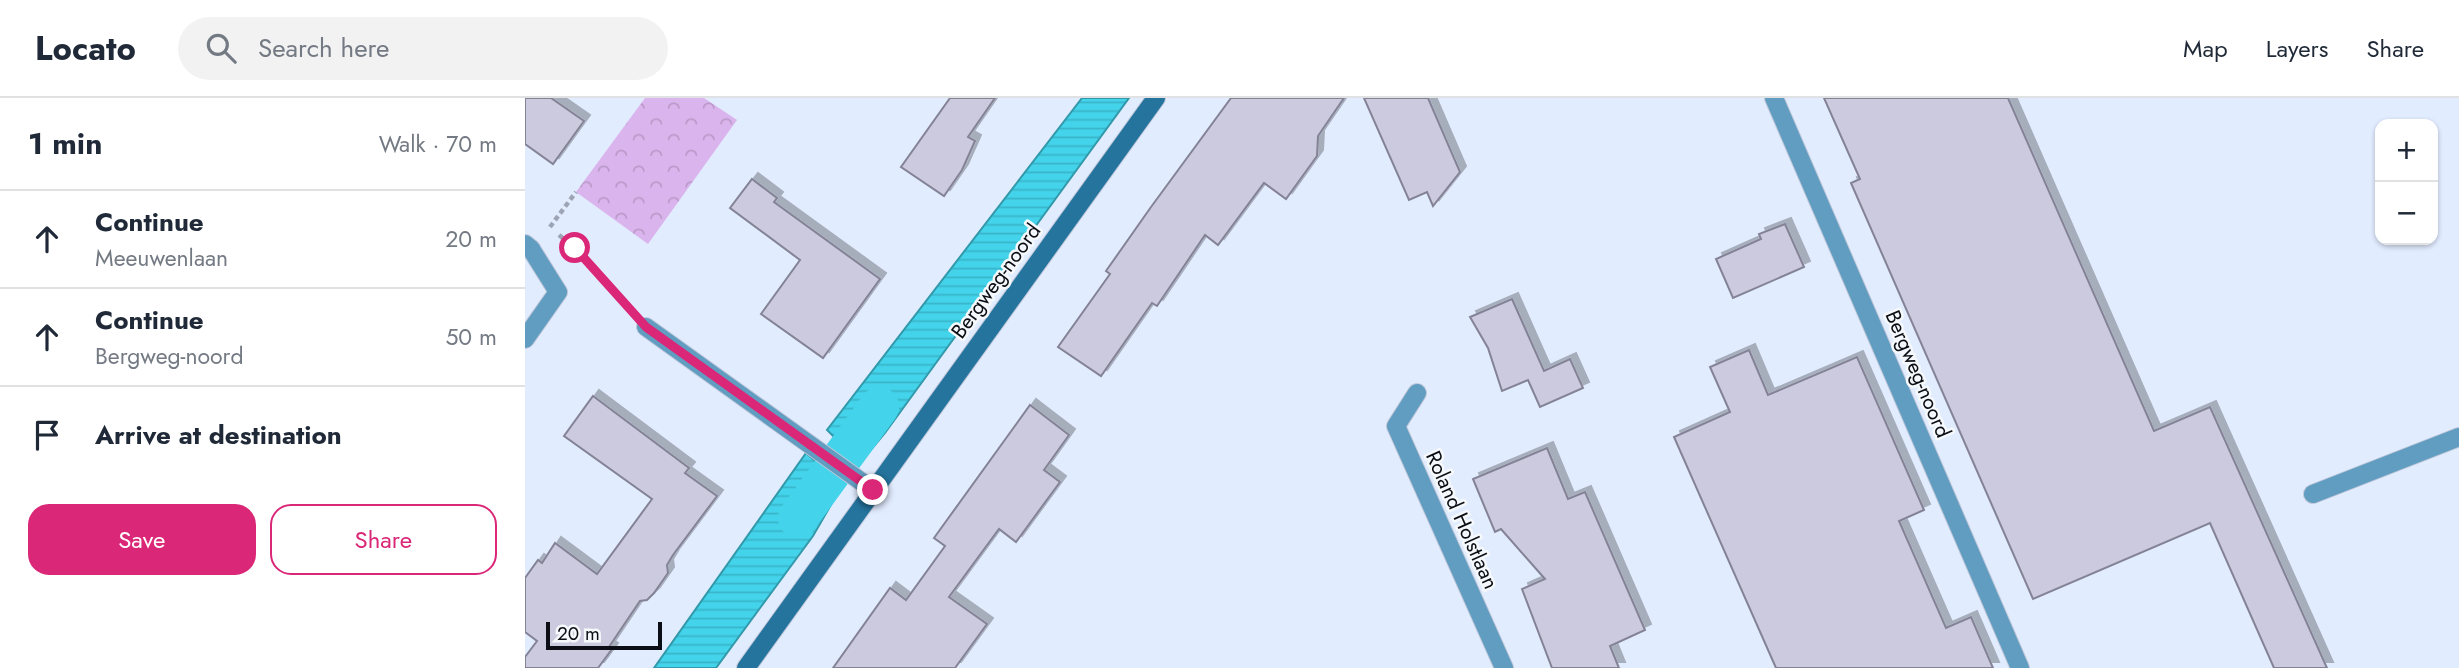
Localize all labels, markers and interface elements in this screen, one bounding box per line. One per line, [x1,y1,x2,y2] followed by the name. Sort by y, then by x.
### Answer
[178,17,668,80] search box
[35,25,136,72] text: Locato
[202,29,240,67] icon: search
[258,29,389,67] text: Search here
[2183,31,2228,66] text: Map
[2266,31,2328,66] text: Layers
[2366,31,2424,66] text: Share
[2375,119,2438,245] map controls
[2375,119,2438,182] button: +
[28,122,102,165] text: 1 min
[379,127,497,161] text: Walk · 70 m
[2375,182,2438,245] button: −
[95,203,204,241] text: Continue
[944,217,1048,345] street label: Bergweg-noord
[28,220,66,258] icon: ahead
[445,222,497,256] text: 20 m
[559,232,590,263] route start
[95,241,228,275] text: Meeuwenlaan
[95,301,204,339] text: Continue
[1878,306,1958,442] street label: Bergweg-noord
[28,318,66,356] icon: ahead
[445,320,497,354] text: 50 m
[95,339,244,373] text: Bergweg-noord
[28,416,66,454] icon: arrive
[95,416,342,454] text: Arrive at destination
[1418,446,1506,594] street label: Roland Holstlaan
[857,474,888,505] route end
[28,504,256,575] button: Save
[270,504,497,575] button: Share
[546,619,661,651] scale bar
[557,620,600,647] text: 20 m

